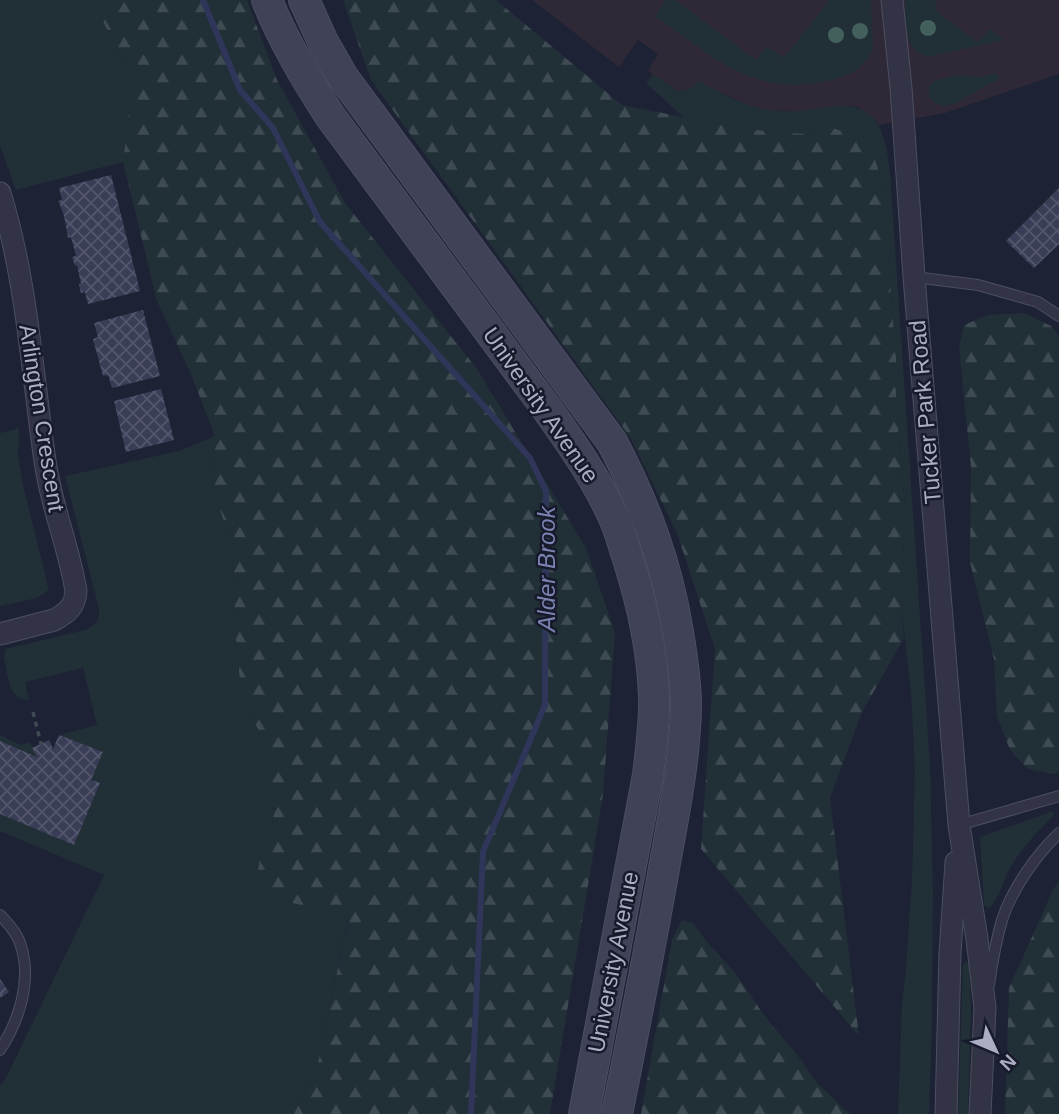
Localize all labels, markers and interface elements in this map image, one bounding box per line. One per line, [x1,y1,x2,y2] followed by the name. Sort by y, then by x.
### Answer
[904,319,946,505] street label: Tucker Park Road
[478,322,604,488] street label: University Avenue
[14,323,70,514] street label: Arlington Crescent
[533,504,560,634] water label: Alder Brook
[583,869,643,1055] street label: University Avenue
[961,1016,1031,1086] north arrow
[996,1050,1020,1075] text: N

